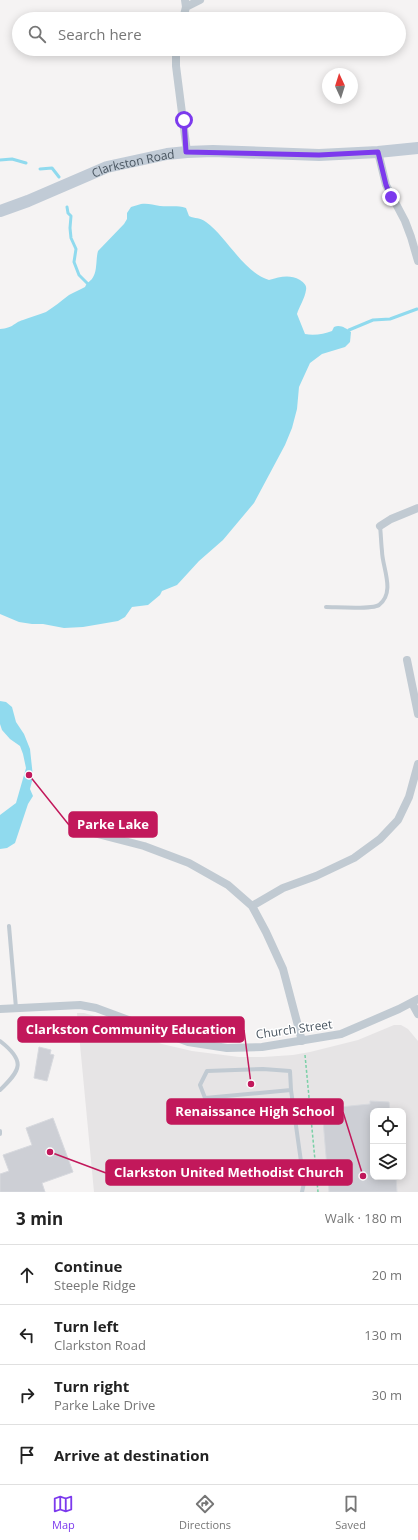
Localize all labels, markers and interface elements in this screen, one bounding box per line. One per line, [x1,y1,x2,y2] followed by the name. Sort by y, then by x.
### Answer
[12,12,406,56] search box
[26,23,48,45] icon: search
[58,24,142,44] text: Search here
[322,68,358,104] north arrow
[175,111,193,129] route start
[89,145,175,181] street label: Clarkston Road
[382,188,400,206] route end
[69,812,157,837] callout: Parke Lake
[77,815,149,833] text: Parke Lake
[255,1015,333,1043] street label: Church Street
[18,1017,244,1042] callout: Clarkston Community Education
[26,1020,236,1038] text: Clarkston Community Education
[167,1099,343,1124] callout: Renaissance High School
[175,1102,335,1120] text: Renaissance High School
[370,1108,406,1180] map controls
[370,1108,406,1144] button: locate
[370,1144,406,1180] button: layers
[106,1160,352,1185] callout: Clarkston United Methodist Church
[114,1163,344,1181] text: Clarkston United Methodist Church
[16,1207,63,1230] text: 3 min
[325,1209,402,1227] text: Walk · 180 m
[54,1256,122,1276] text: Continue
[16,1264,38,1286] icon: ahead
[372,1266,402,1284] text: 20 m
[54,1276,136,1294] text: Steeple Ridge
[54,1316,119,1336] text: Turn left
[16,1324,38,1346] icon: left
[364,1326,402,1344] text: 130 m
[54,1336,146,1354] text: Clarkston Road
[54,1376,129,1396] text: Turn right
[16,1384,38,1406] icon: right
[372,1386,402,1404] text: 30 m
[54,1396,155,1414] text: Parke Lake Drive
[16,1444,38,1466] icon: arrive
[54,1445,209,1465] text: Arrive at destination
[52,1493,75,1532] tab: Map
[179,1493,231,1532] tab: Directions
[335,1493,366,1532] tab: Saved

